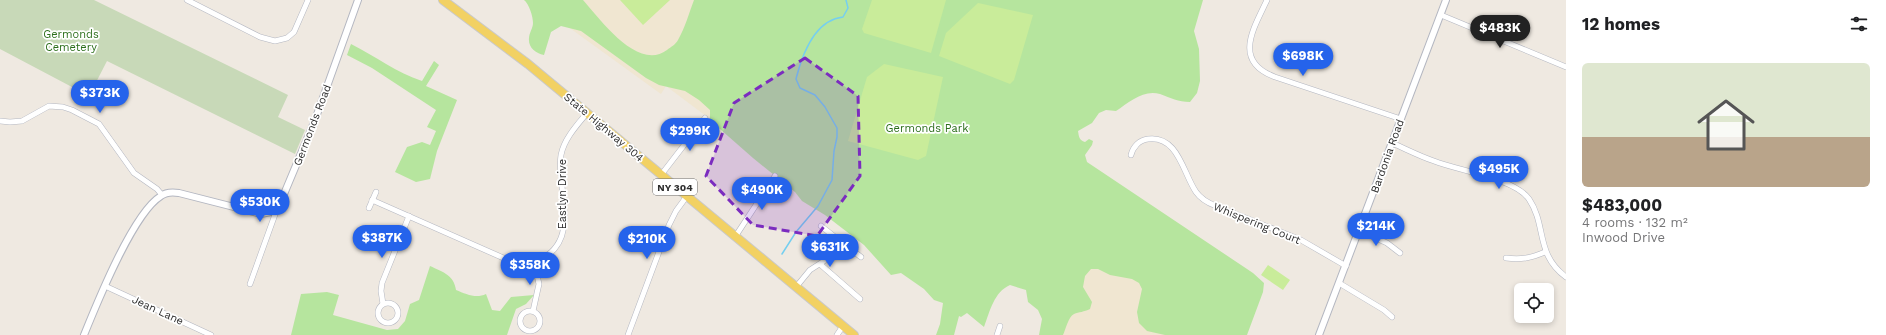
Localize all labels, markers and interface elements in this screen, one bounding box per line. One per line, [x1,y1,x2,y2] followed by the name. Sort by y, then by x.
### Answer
[1848,13,1870,35] icon: filters
[1582,14,1660,34] text: 12 homes
[1472,15,1528,49] pin: $483K
[1479,20,1521,35] text: $483K
[43,28,99,54] park label: Germonds Cemetery
[1275,43,1331,77] pin: $698K
[1282,48,1324,63] text: $698K
[72,80,128,114] pin: $373K
[291,83,334,168] street label: Germonds Road
[80,85,120,100] text: $373K
[1690,89,1762,161] icon: home
[561,90,646,165] street label: State Highway 304
[662,118,718,152] pin: $299K
[1368,118,1407,195] street label: Bardonia Road
[886,122,968,135] park label: Germonds Park
[669,123,711,138] text: $299K
[1471,156,1527,190] pin: $495K
[556,159,569,229] street label: Eastlyn Drive
[1478,161,1520,176] text: $495K
[734,177,790,211] pin: $490K
[653,179,697,195] road number: NY 304
[741,182,783,197] text: $490K
[232,189,288,223] pin: $530K
[239,194,281,209] text: $530K
[1582,195,1662,215] text: $483,000
[1211,200,1303,247] street label: Whispering Court
[1348,213,1404,247] pin: $214K
[1582,215,1688,230] text: 4 rooms · 132 m²
[1356,218,1396,233] text: $214K
[354,225,410,259] pin: $387K
[619,226,675,260] pin: $210K
[362,230,402,245] text: $387K
[1582,230,1665,245] text: Inwood Drive
[627,231,667,246] text: $210K
[802,234,858,268] pin: $631K
[811,239,849,254] text: $631K
[502,252,558,286] pin: $358K
[510,257,550,272] text: $358K
[1514,283,1554,323] map controls
[1514,283,1554,323] button: locate
[130,293,186,328] street label: Jean Lane

